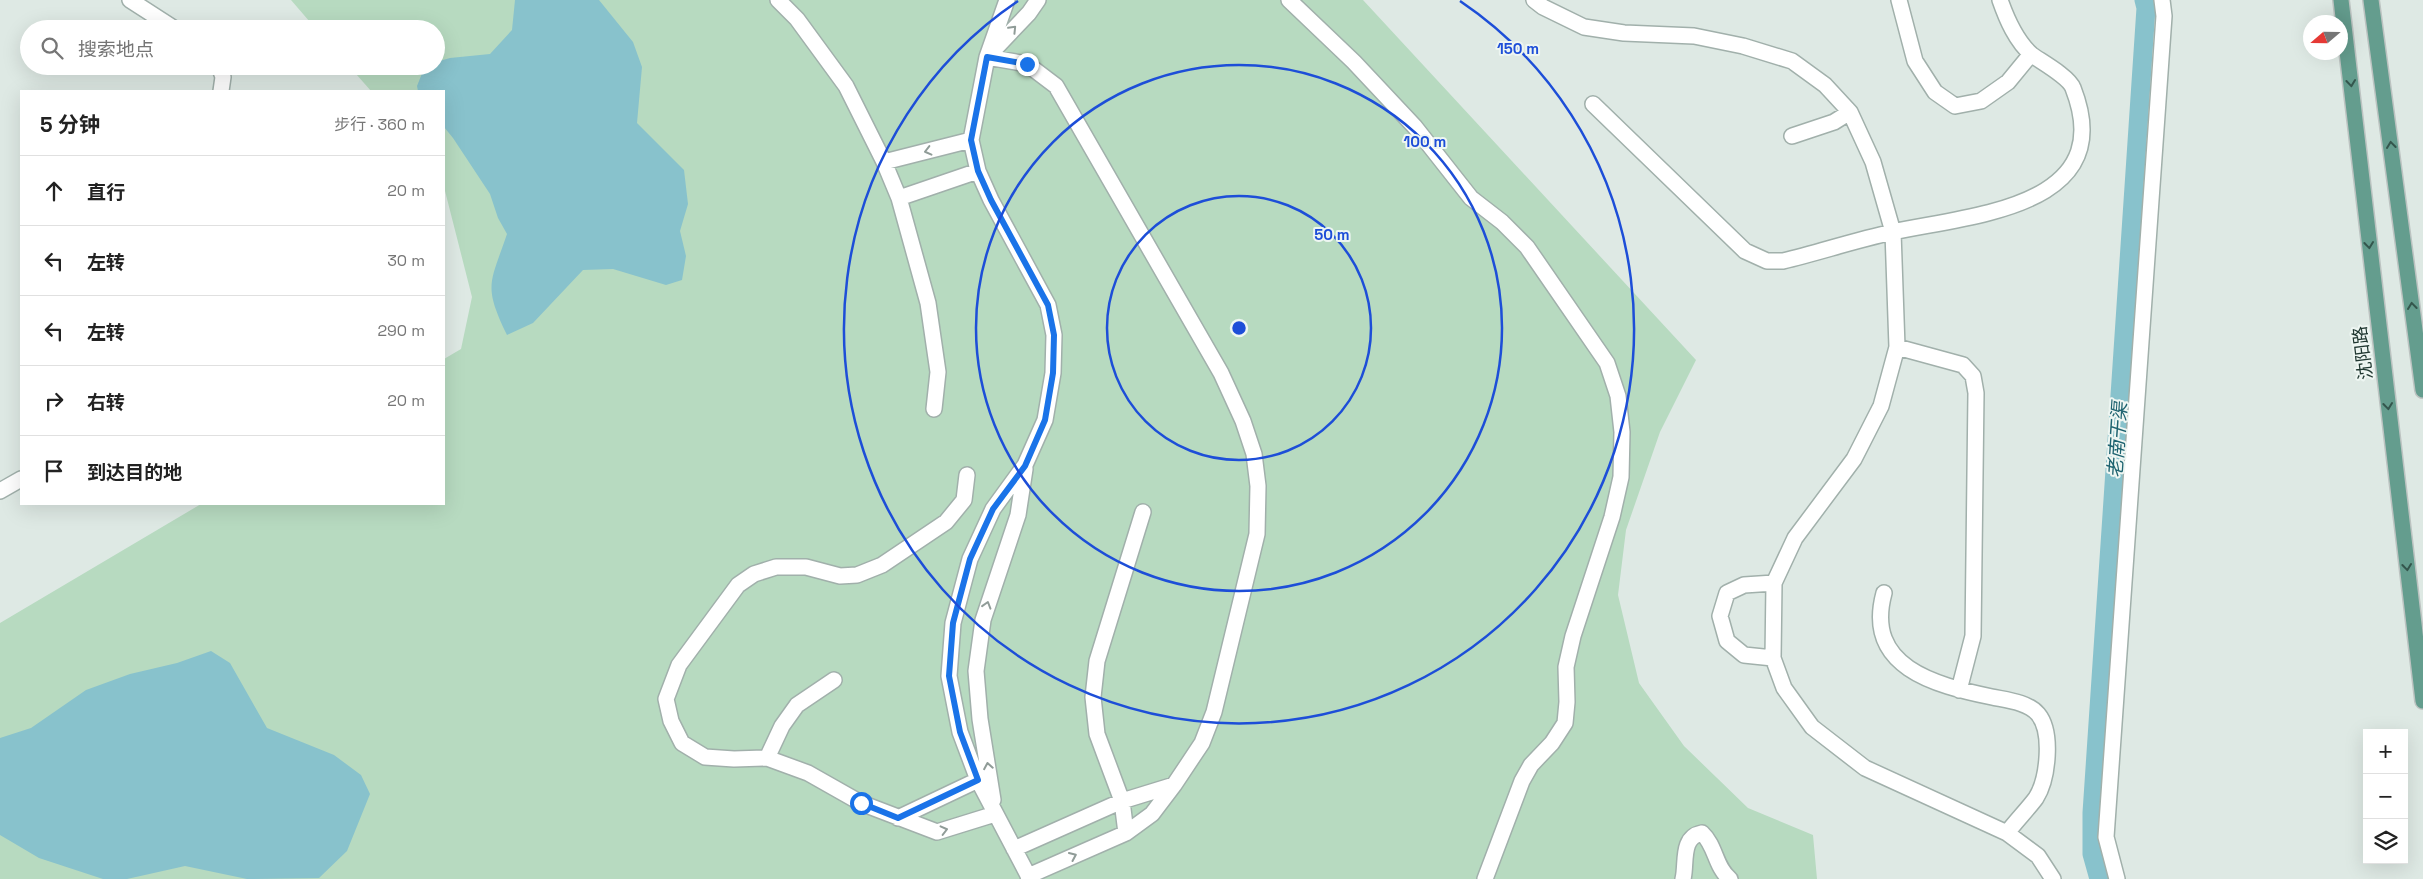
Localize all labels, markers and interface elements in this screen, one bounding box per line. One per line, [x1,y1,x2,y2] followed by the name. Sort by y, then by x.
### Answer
[2303,15,2348,60] north arrow
[20,20,445,75] search box
[1007,26,1016,35] one-way arrow
[38,34,66,62] icon: search
[78,37,154,62] text: 搜索地点
[1497,39,1539,58] text: 150 m
[1016,53,1039,76] route end
[2345,79,2356,87] one-way arrow
[40,111,100,138] text: 5 分钟
[334,114,425,135] text: 步行 · 360 m
[1404,132,1446,151] text: 100 m
[2386,141,2397,149] one-way arrow
[923,145,932,156] one-way arrow
[40,177,68,205] icon: ahead
[87,180,125,205] text: 直行
[387,180,425,201] text: 20 m
[1314,225,1350,244] text: 50 m
[2363,241,2374,249] one-way arrow
[40,247,68,275] icon: left
[87,250,125,275] text: 左转
[387,250,425,271] text: 30 m
[2407,302,2418,310] one-way arrow
[40,317,68,345] icon: left
[1230,319,1248,337] centre of rings
[87,320,125,345] text: 左转
[377,320,425,341] text: 290 m
[2348,325,2377,381] street label: 沈阳路
[40,387,68,415] icon: right
[87,390,125,415] text: 右转
[387,390,425,411] text: 20 m
[2102,398,2133,479] water label: 老南干渠
[2382,402,2393,410] one-way arrow
[40,457,68,485] icon: arrive
[87,460,182,485] text: 到达目的地
[2401,564,2412,572] one-way arrow
[982,602,992,610] one-way arrow
[2363,729,2408,864] map controls
[2363,729,2408,774] button: +
[984,761,994,770] one-way arrow
[2363,774,2408,819] button: −
[850,792,873,815] route start
[2363,819,2408,864] button: layers
[940,825,949,836] one-way arrow
[1068,852,1077,863] one-way arrow

